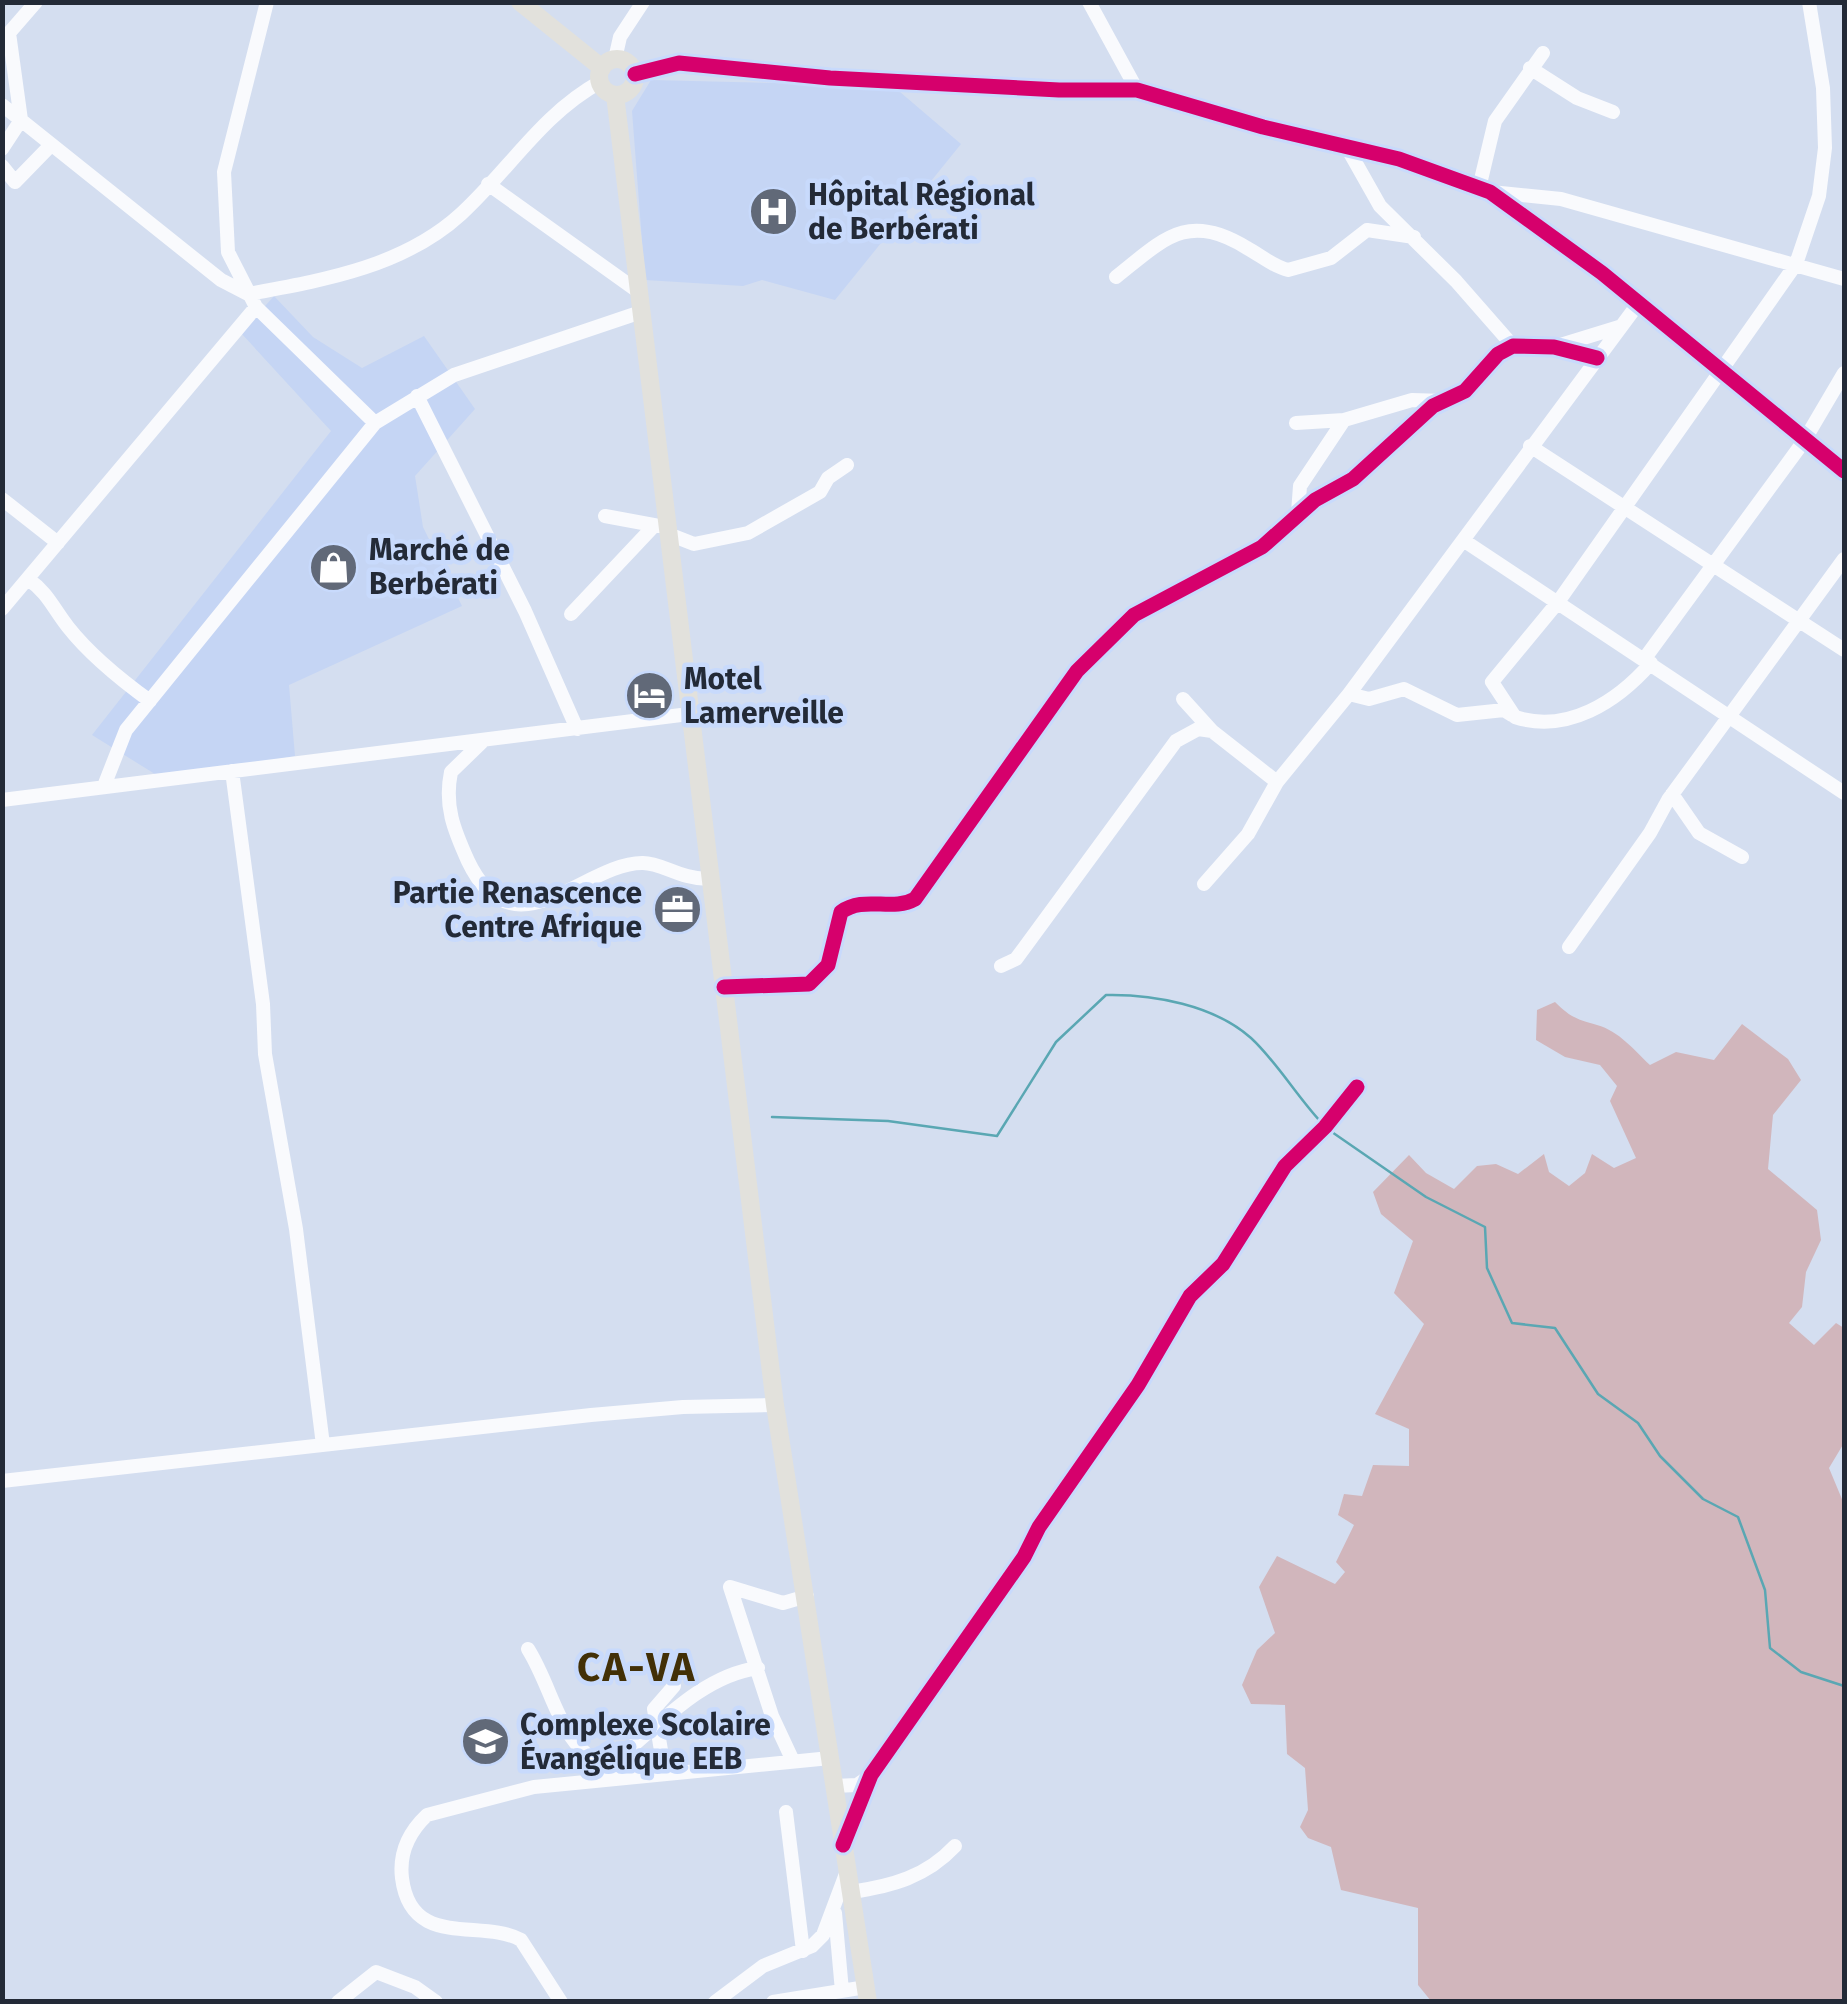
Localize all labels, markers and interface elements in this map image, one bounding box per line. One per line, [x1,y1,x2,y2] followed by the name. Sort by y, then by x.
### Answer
[808,177,1035,247] place label: Hôpital Régional de Berbérati
[747,186,799,238] hospital icon: Hôpital Régional de Berbérati
[369,532,510,602] place label: Marché de Berbérati
[308,541,360,593] shop icon: Marché de Berbérati
[684,661,844,731] place label: Motel Lamerveille
[623,670,675,722] hotel icon: Motel Lamerveille
[393,875,642,945] place label: Partie Renascence Centre Afrique
[651,884,703,936] office icon: Partie Renascence Centre Afrique
[577,1644,697,1692] district label: CA-VA
[520,1707,771,1777] place label: Complexe Scolaire Évangélique EEB
[459,1716,511,1768] school or university icon: Complexe Scolaire Évangélique EEB

